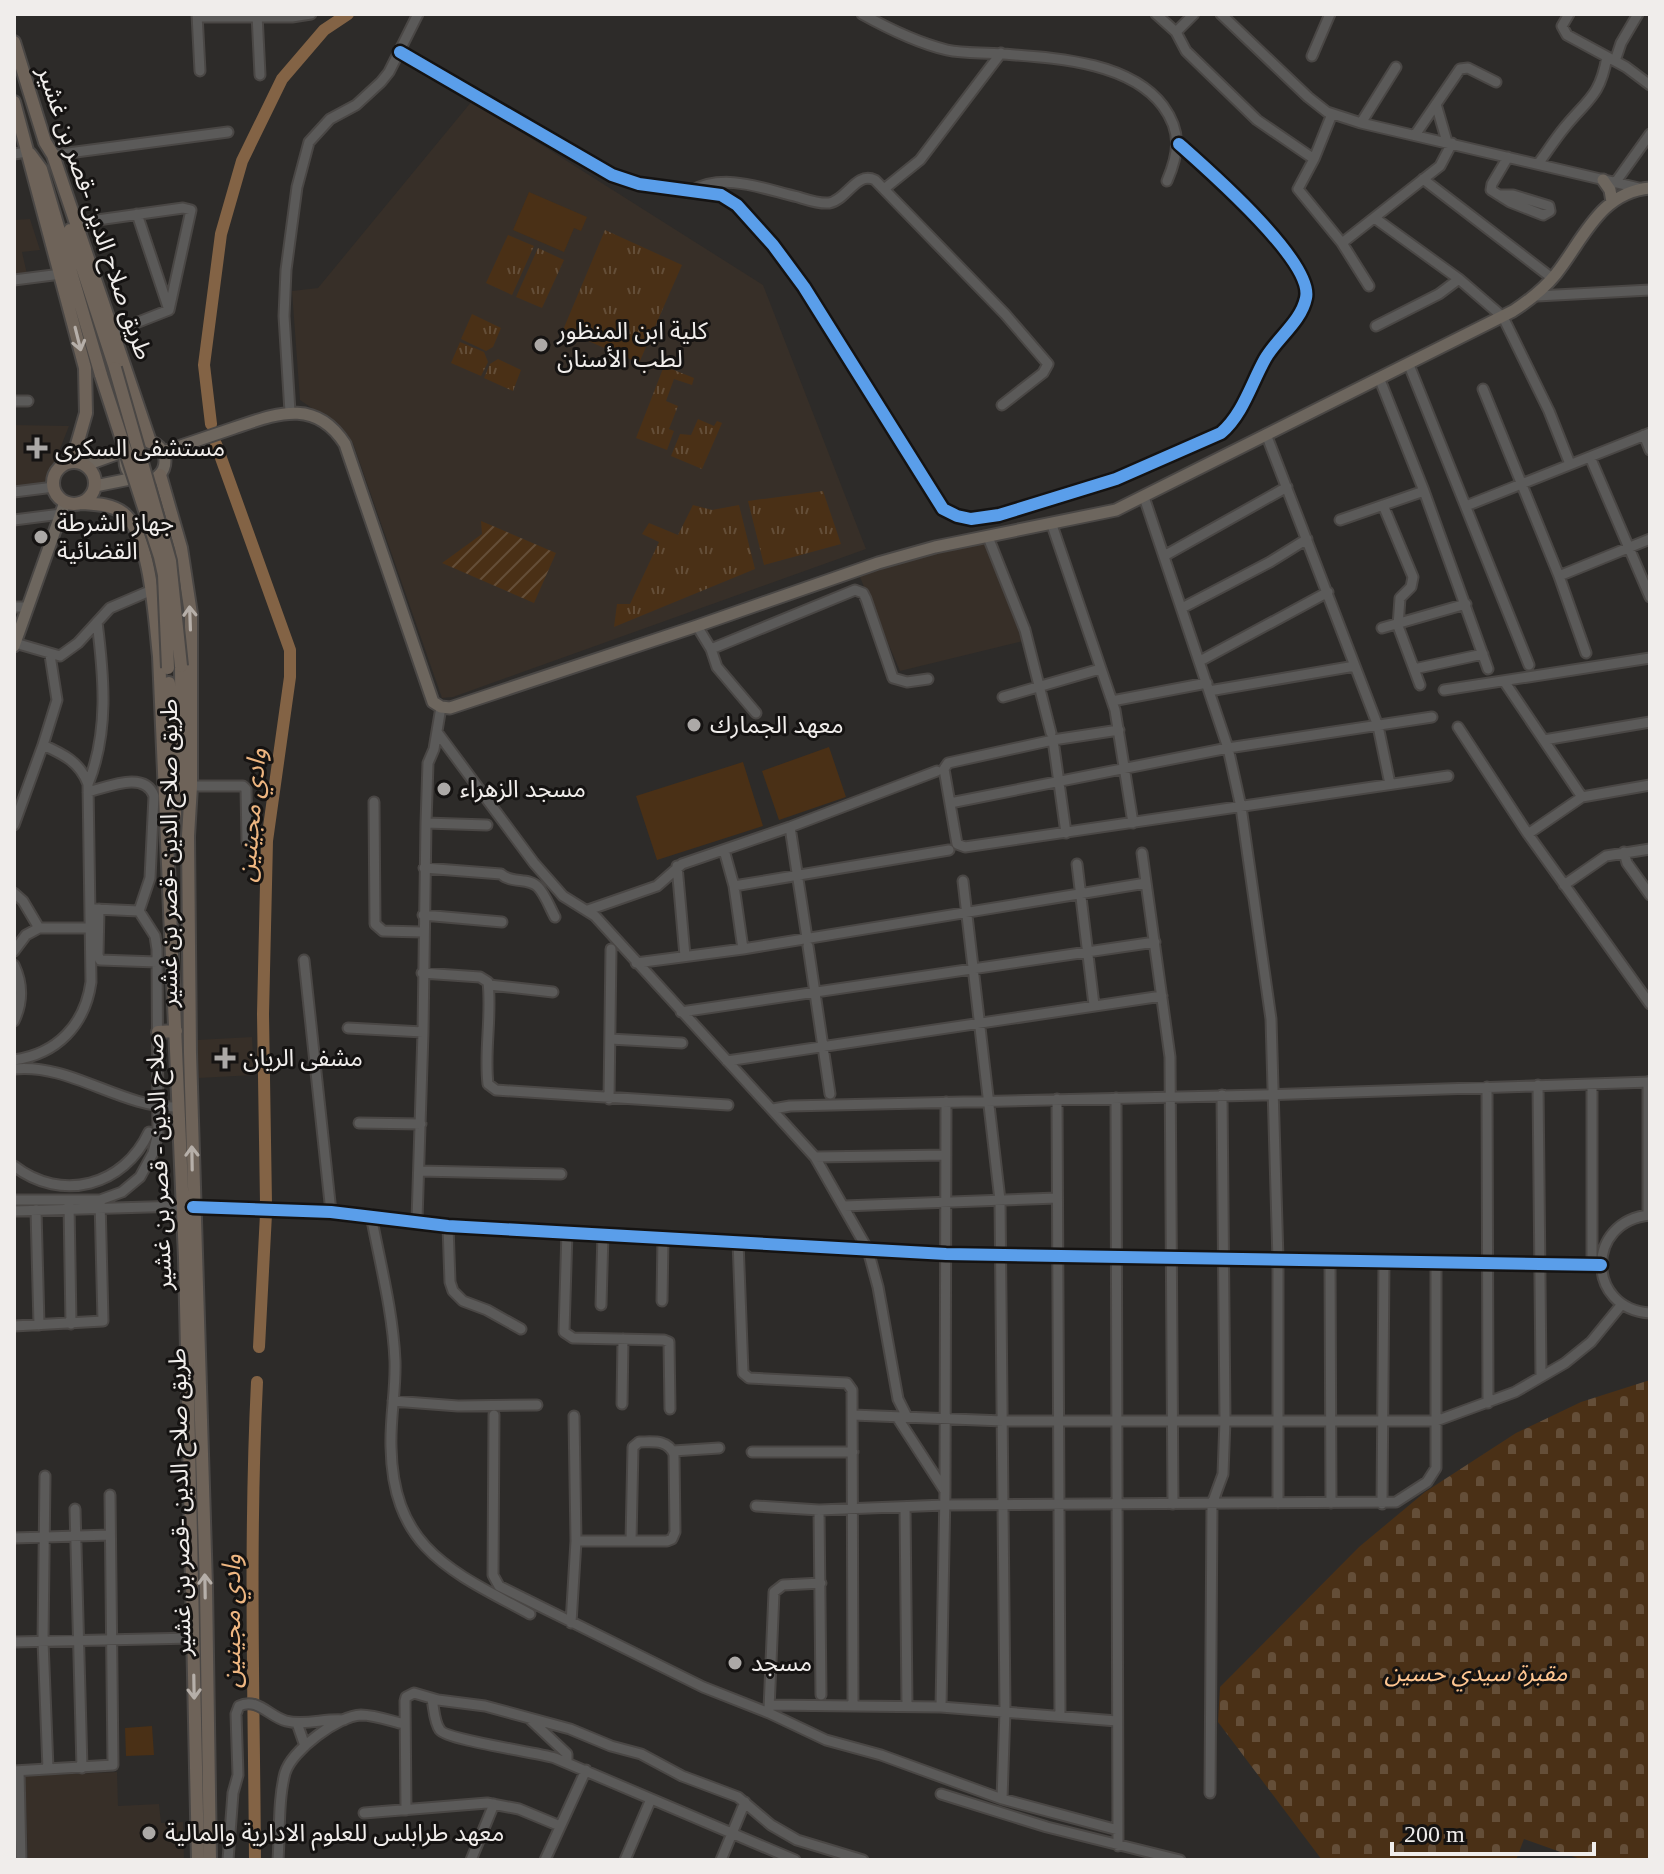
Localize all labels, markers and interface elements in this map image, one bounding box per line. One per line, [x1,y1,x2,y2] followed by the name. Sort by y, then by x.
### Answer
[28,62,157,364] street label: طريق صلاح الدين -قصر بن غشير
[556,318,709,373] place label: كلية ابن المنظور لطب الأسنان
[71,326,86,352] one-way arrow
[532,336,550,354] marker: كلية ابن المنظور لطب الأسنان
[55,435,225,462] place label: مستشفى السكرى
[26,437,48,459] marker: مستشفى السكرى
[57,510,174,564] place label: جهاز الشرطة القضائية
[32,528,50,546] marker: جهاز الشرطة القضائية
[183,605,198,632] one-way arrow
[156,699,186,1008] street label: طريق صلاح الدين -قصر بن غشير
[710,712,844,739] place label: معهد الجمارك
[685,716,703,734] marker: معهد الجمارك
[231,747,277,883] water label: وادي مجينين
[460,776,586,803] place label: مسجد الزهراء
[435,780,453,798] marker: مسجد الزهراء
[142,1033,181,1292] street label: صلاح الدين - قصر بن غشير
[243,1045,363,1072] place label: مشفى الريان
[214,1047,236,1069] marker: مشفى الريان
[185,1145,200,1172] one-way arrow
[164,1348,200,1657] street label: طريق صلاح الدين -قصر بن غشير
[217,1554,251,1688] water label: وادي مجينين
[198,1573,213,1600] one-way arrow
[751,1650,812,1676] place label: مسجد
[726,1654,744,1672] marker: مسجد
[1385,1660,1568,1692] park label: مقبرة سيدي حسين
[187,1673,202,1700] one-way arrow
[1392,1806,1594,1856] scale bar
[165,1820,504,1851] place label: معهد طرابلس للعلوم الادارية والمالية
[1404,1821,1465,1847] text: 200 m
[140,1824,158,1842] marker: معهد طرابلس للعلوم الادارية والمالية

